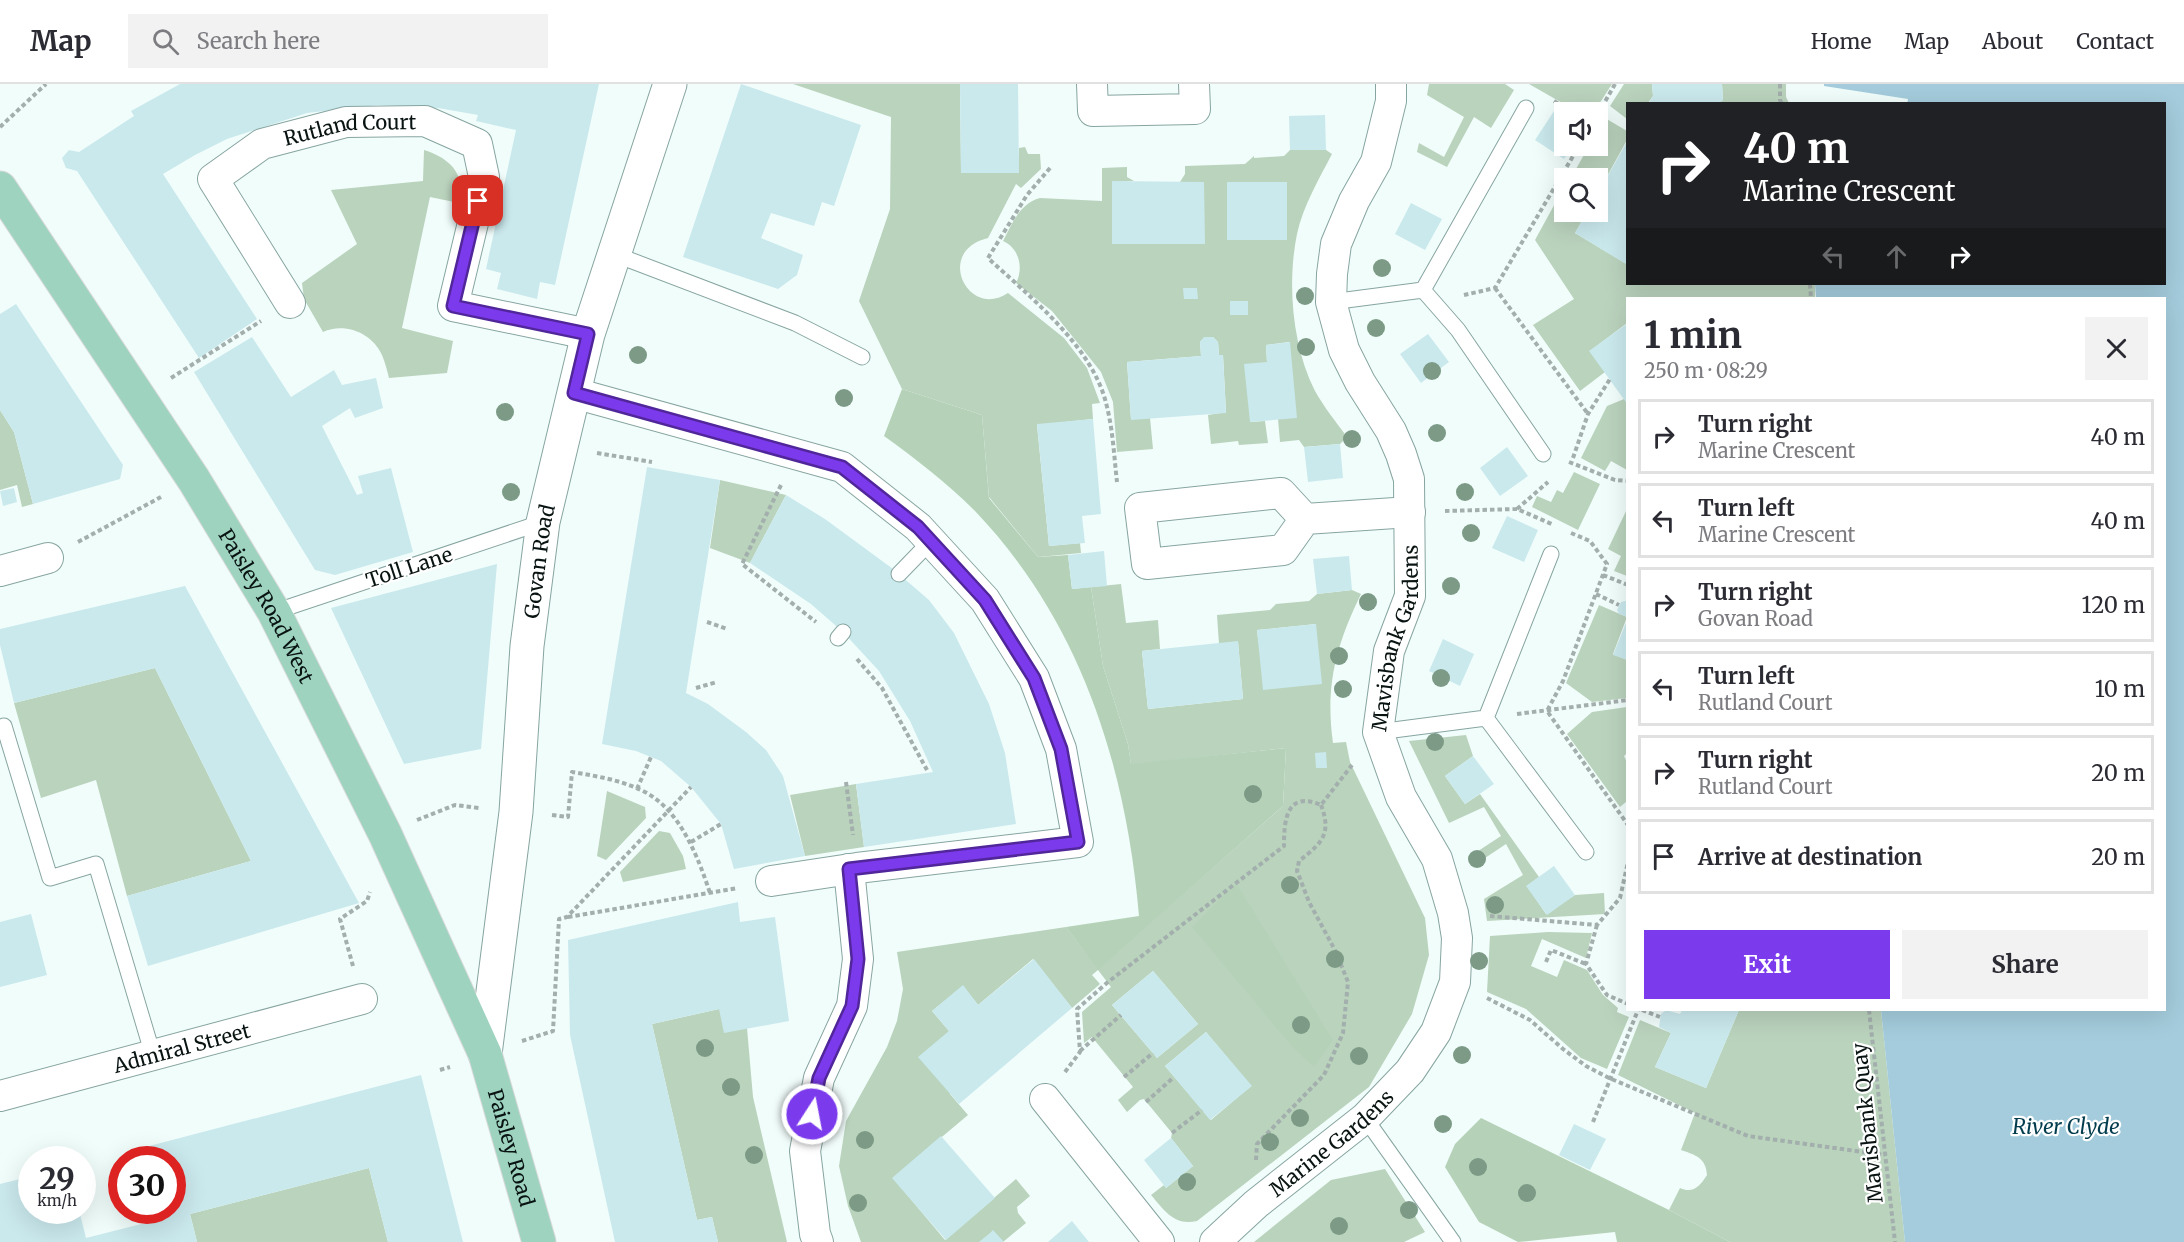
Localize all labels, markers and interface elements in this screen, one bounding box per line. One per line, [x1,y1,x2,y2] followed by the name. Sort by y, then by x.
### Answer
[128,14,548,68] search box
[30,23,92,59] text: Map
[149,25,182,58] icon: search
[197,27,320,55] text: Search here
[1811,28,1871,55] text: Home
[1904,28,1949,55] text: Map
[1982,28,2043,55] text: About
[2076,28,2154,55] text: Contact
[1554,102,1608,222] map controls
[1554,102,1608,156] button: sound
[281,109,417,150] street label: Rutland Court
[1743,122,1849,174] text: 40 m
[1644,126,1722,204] icon: right
[1554,168,1608,222] button: search
[1743,174,1955,208] text: Marine Crescent
[452,175,503,226] pin
[461,184,494,217] icon: arrive
[1817,240,1850,273] icon: left
[1880,240,1913,273] icon: ahead
[1943,240,1976,273] icon: right
[1644,313,1742,358] text: 1 min
[2085,317,2148,380] button: close
[1644,358,1768,383] text: 250 m · 08:29
[1698,410,1812,438] text: Turn right
[1647,420,1680,453] icon: right
[2090,423,2145,451] text: 40 m
[1698,438,1855,463] text: Marine Crescent
[1698,494,1795,522] text: Turn left
[518,501,559,620] street label: Govan Road
[1647,504,1680,537] icon: left
[2090,507,2145,535] text: 40 m
[1698,522,1855,547] text: Marine Crescent
[214,524,320,687] street label: Paisley Road West
[363,541,455,593] street label: Toll Lane
[1366,545,1423,733] street label: Mavisbank Gardens
[1698,578,1812,606] text: Turn right
[1647,588,1680,621] icon: right
[2081,591,2145,619] text: 120 m
[1698,606,1813,631] text: Govan Road
[1698,662,1795,690] text: Turn left
[1647,672,1680,705] icon: left
[2095,675,2145,703] text: 10 m
[1698,690,1832,715] text: Rutland Court
[1698,746,1812,774] text: Turn right
[1647,756,1680,789] icon: right
[2091,759,2145,787] text: 20 m
[1698,774,1832,799] text: Rutland Court
[1647,840,1680,873] icon: arrive
[1698,843,1922,871] text: Arrive at destination
[2091,843,2145,871] text: 20 m
[1644,930,1890,999] button: Exit
[1902,930,2148,999] button: Share
[110,1017,253,1078] street label: Admiral Street
[1846,1041,1888,1204] street label: Mavisbank Quay
[780,1082,844,1146] position arrow
[1264,1084,1398,1201] street label: Marine Gardens
[483,1086,541,1209] street label: Paisley Road
[2012,1113,2120,1140] water label: River Clyde
[108,1146,186,1224] speed limit sign: 30
[39,1159,75,1197] text: 29
[37,1191,77,1210] text: km/h

